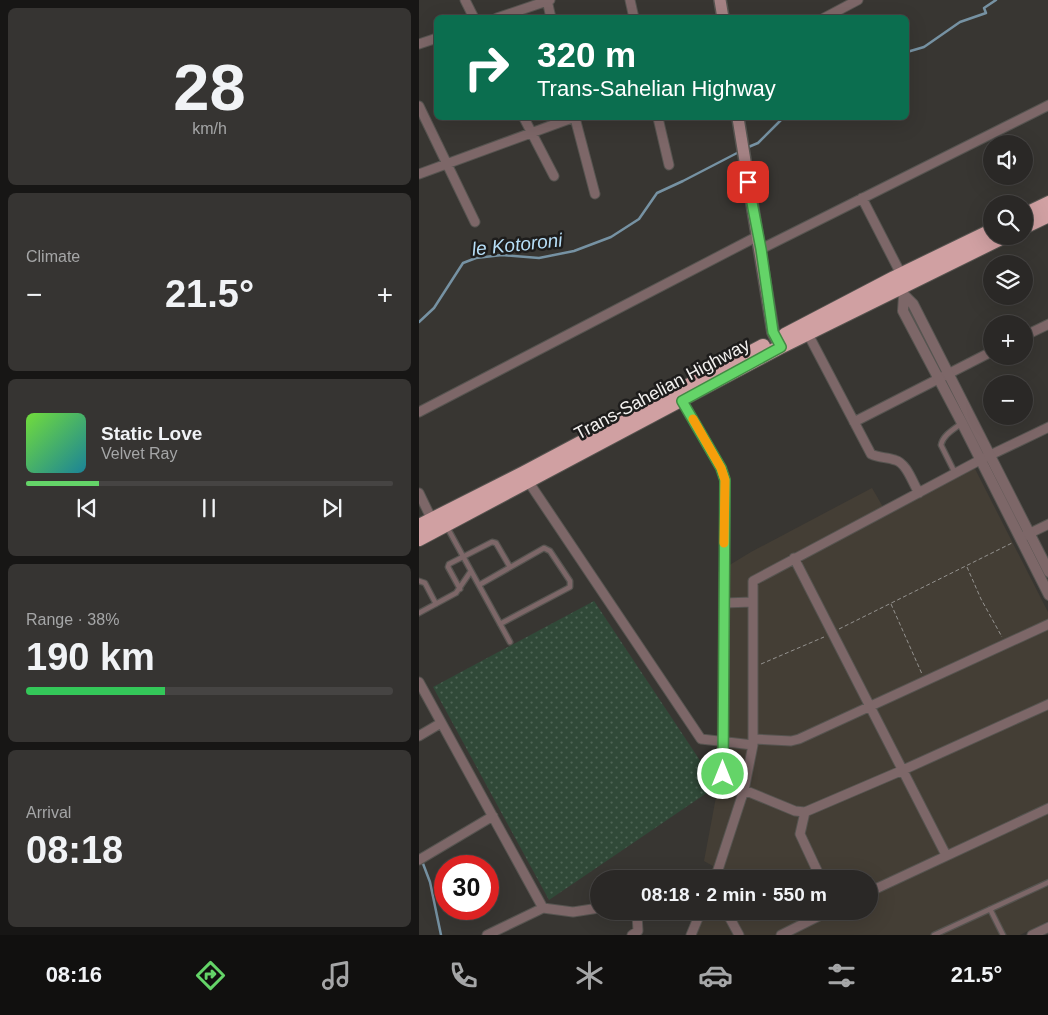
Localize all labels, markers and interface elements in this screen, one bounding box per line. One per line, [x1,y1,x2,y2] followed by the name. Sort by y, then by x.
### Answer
[454,35,519,100] icon: right
[537,35,636,74] text: 320 m
[173,51,246,124] text: 28
[537,76,776,101] text: Trans-Sahelian Highway
[192,120,227,137] text: km/h
[983,135,1033,425] map controls
[983,135,1033,185] button: sound
[727,161,769,203] pin
[734,168,762,196] icon: arrive
[983,195,1033,245] button: search
[471,229,564,260] water label: le Kotoroni
[26,248,80,265] text: Climate
[983,255,1033,305] button: layers
[165,273,254,315] text: 21.5°
[26,279,42,310] text: −
[377,279,393,310] text: +
[983,315,1033,365] button: +
[571,334,753,444] street label: Trans-Sahelian Highway
[983,375,1033,425] button: −
[101,423,202,444] text: Static Love
[101,445,177,462] text: Velvet Ray
[73,494,101,522] icon: previous
[195,494,223,522] icon: pause
[318,494,346,522] icon: next
[26,611,119,628] text: Range · 38%
[26,636,155,678] text: 190 km
[696,747,748,799] position arrow
[26,804,71,821] text: Arrival
[26,829,123,871] text: 08:18
[434,855,499,920] speed limit sign: 30
[641,884,827,905] text: 08:18 · 2 min · 550 m
[193,958,228,993] icon: directions
[319,958,354,993] icon: music
[446,958,481,993] icon: phone
[572,958,607,993] icon: climate
[698,958,733,993] icon: car
[824,958,859,993] icon: filters
[46,962,102,987] text: 08:16
[951,962,1002,987] text: 21.5°

